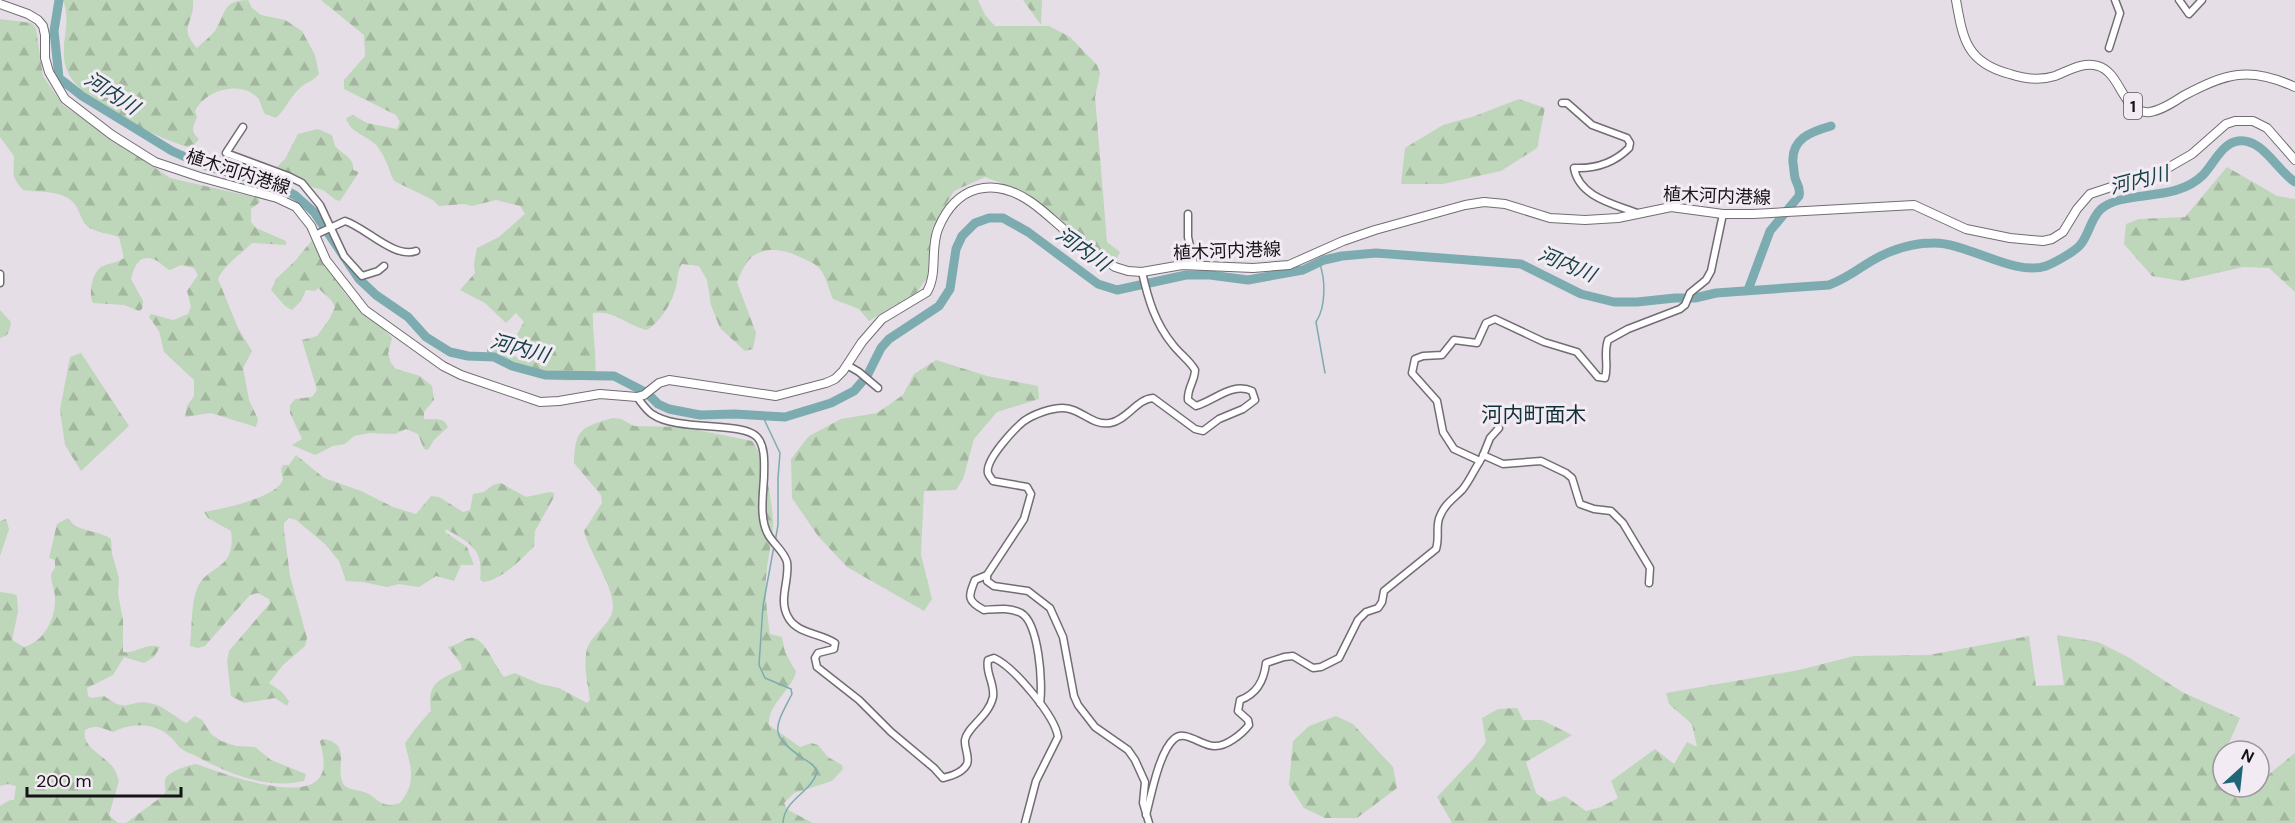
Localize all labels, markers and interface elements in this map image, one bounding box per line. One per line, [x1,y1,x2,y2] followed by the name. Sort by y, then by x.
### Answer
[80,66,146,121] water label: 河内川
[2124,93,2142,119] road number: 1
[183,144,293,200] street label: 植木河内港線
[2107,160,2173,200] water label: 河内川
[1663,182,1771,210] street label: 植木河内港線
[1051,221,1117,278] water label: 河内川
[1173,237,1281,265] street label: 植木河内港線
[1534,240,1602,288] water label: 河内川
[488,328,554,369] water label: 河内川
[1482,401,1587,429] district label: 河内町面木
[2211,739,2271,799] north arrow
[2238,744,2258,768] text: N
[27,760,182,798] scale bar
[36,769,92,793] text: 200 m

